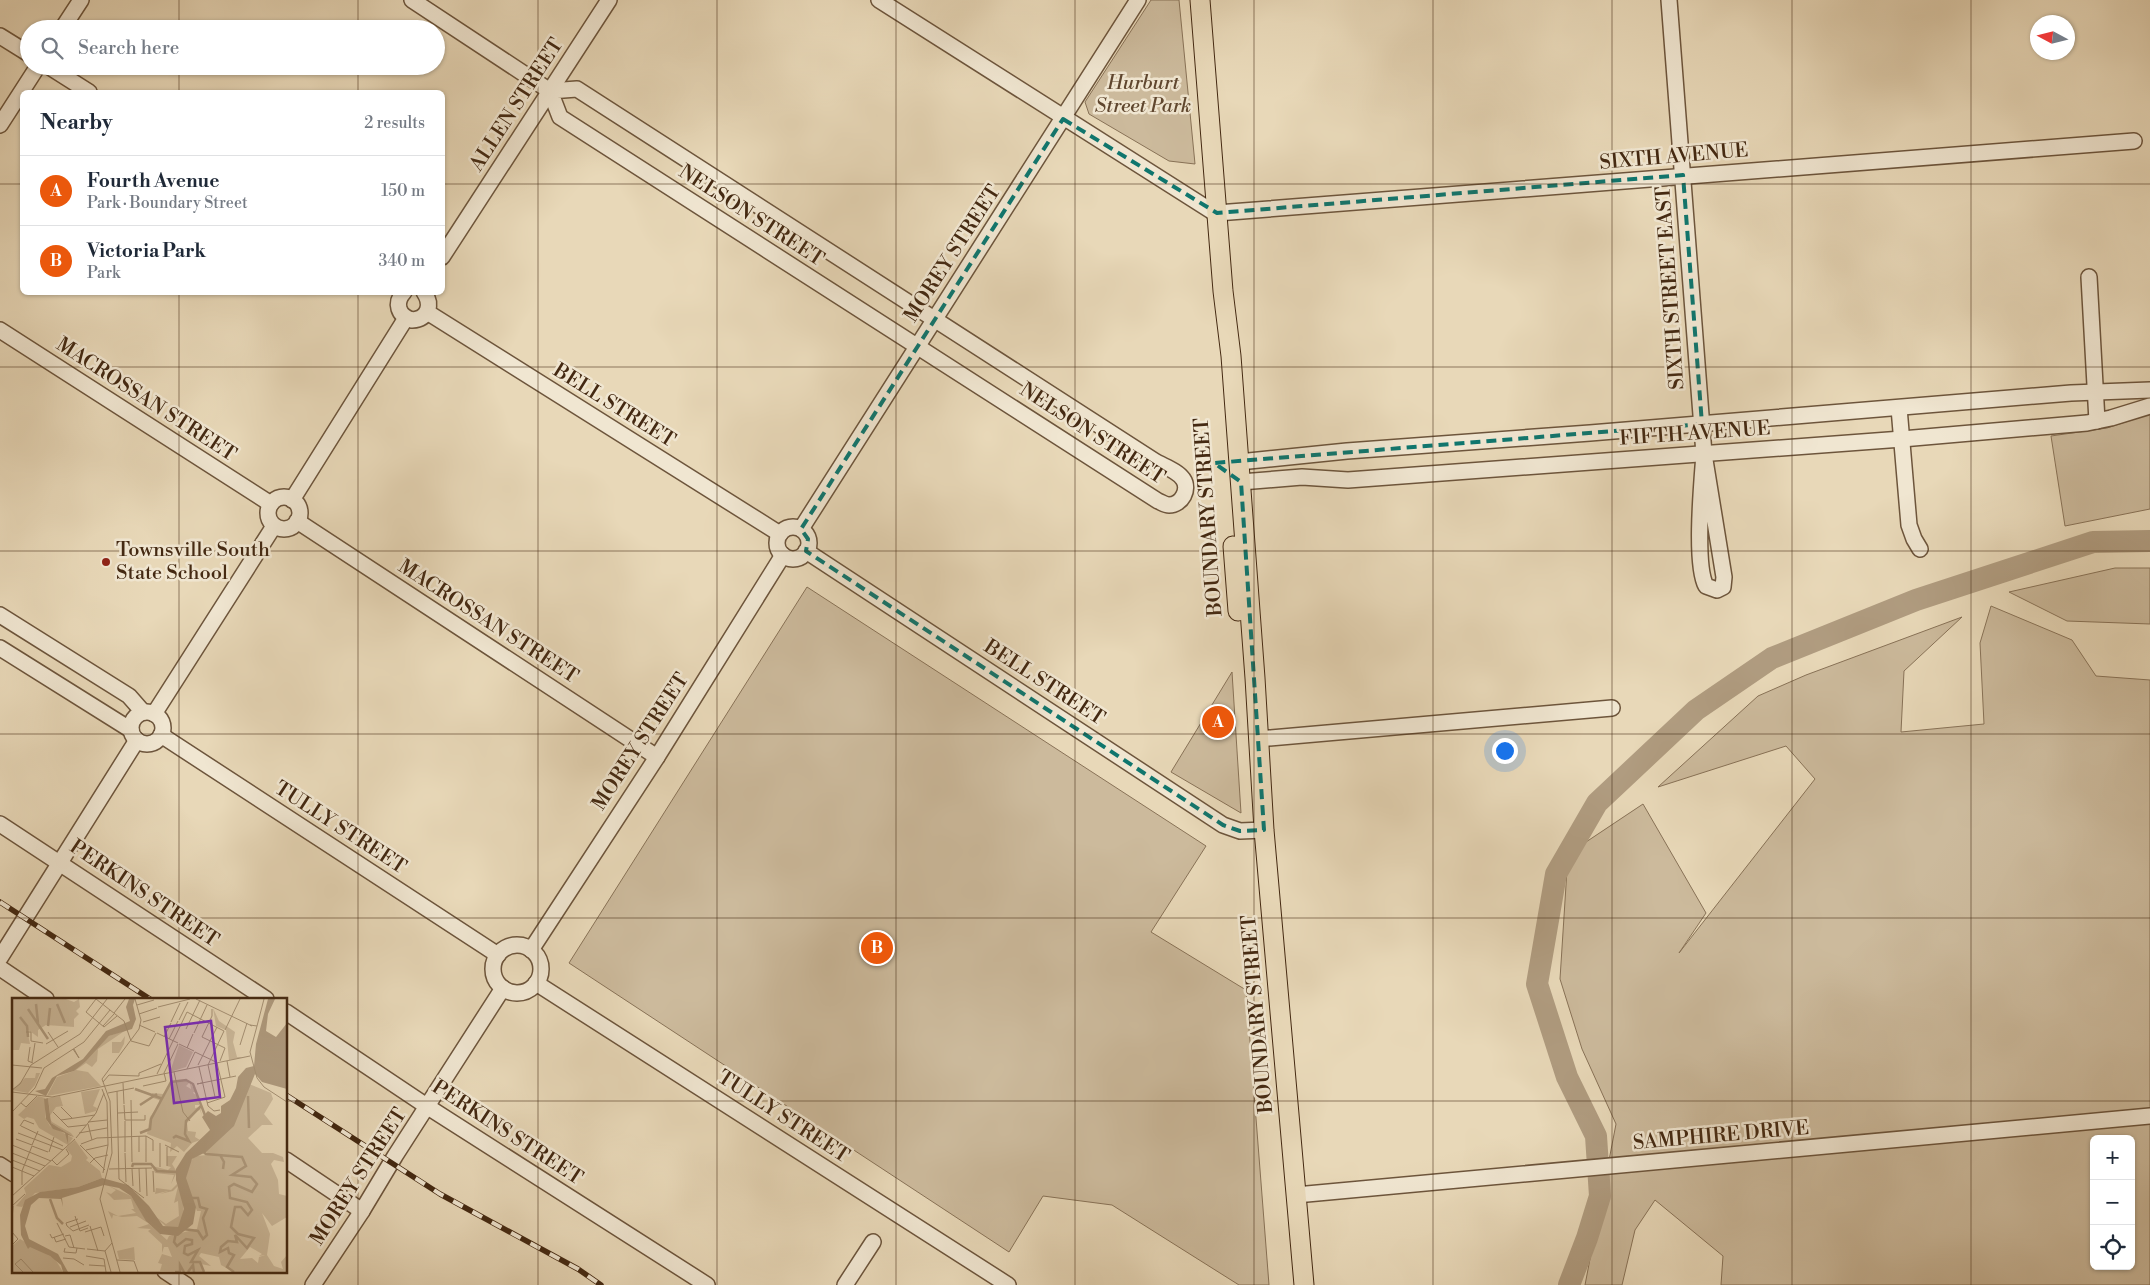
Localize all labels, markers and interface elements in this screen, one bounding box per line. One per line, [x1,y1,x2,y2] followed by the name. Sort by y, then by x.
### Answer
[2030,15,2075,60] north arrow
[20,20,445,75] search box
[38,34,66,62] icon: search
[464,34,569,177] street label: ALLEN STREET
[78,36,179,60] text: Search here
[1095,71,1191,119] park label: Hurburt Street Park
[40,110,113,136] text: Nearby
[364,113,425,133] text: 2 results
[1599,138,1749,176] street label: SIXTH AVENUE
[674,160,828,272] street label: NELSON STREET
[87,169,219,193] text: Fourth Avenue
[50,181,62,201] text: A
[381,181,425,201] text: 150 m
[899,181,1007,327] street label: MOREY STREET
[1651,185,1691,391] street label: SIXTH STREET EAST
[87,193,248,213] text: Park · Boundary Street
[87,239,206,263] text: Victoria Park
[50,251,62,271] text: B
[378,251,425,271] text: 340 m
[87,263,120,283] text: Park
[51,332,241,468] street label: MACROSSAN STREET
[548,358,680,453] street label: BELL STREET
[1015,378,1169,490] street label: NELSON STREET
[1619,416,1771,452] street label: FIFTH AVENUE
[1190,417,1228,618] street label: BOUNDARY STREET
[116,538,270,586] place label: Townsville South State School
[393,554,583,690] street label: MACROSSAN STREET
[100,556,112,568] marker: Townsville South State School
[978,634,1109,731] street label: BELL STREET
[587,669,695,815] street label: MOREY STREET
[1202,703,1234,741] pin: A
[1492,738,1518,764] your location
[269,776,411,880] street label: TULLY STREET
[65,835,223,953] street label: PERKINS STREET
[1237,914,1279,1115] street label: BOUNDARY STREET
[861,929,893,967] pin: B
[12,998,288,1272] inset map
[712,1065,854,1169] street label: TULLY STREET
[427,1075,587,1191] street label: PERKINS STREET
[305,1104,413,1250] street label: MOREY STREET
[1632,1116,1810,1156] street label: SAMPHIRE DRIVE
[2090,1135,2135,1270] map controls
[2090,1135,2135,1180] button: +
[2090,1180,2135,1225] button: −
[2090,1225,2135,1270] button: locate

